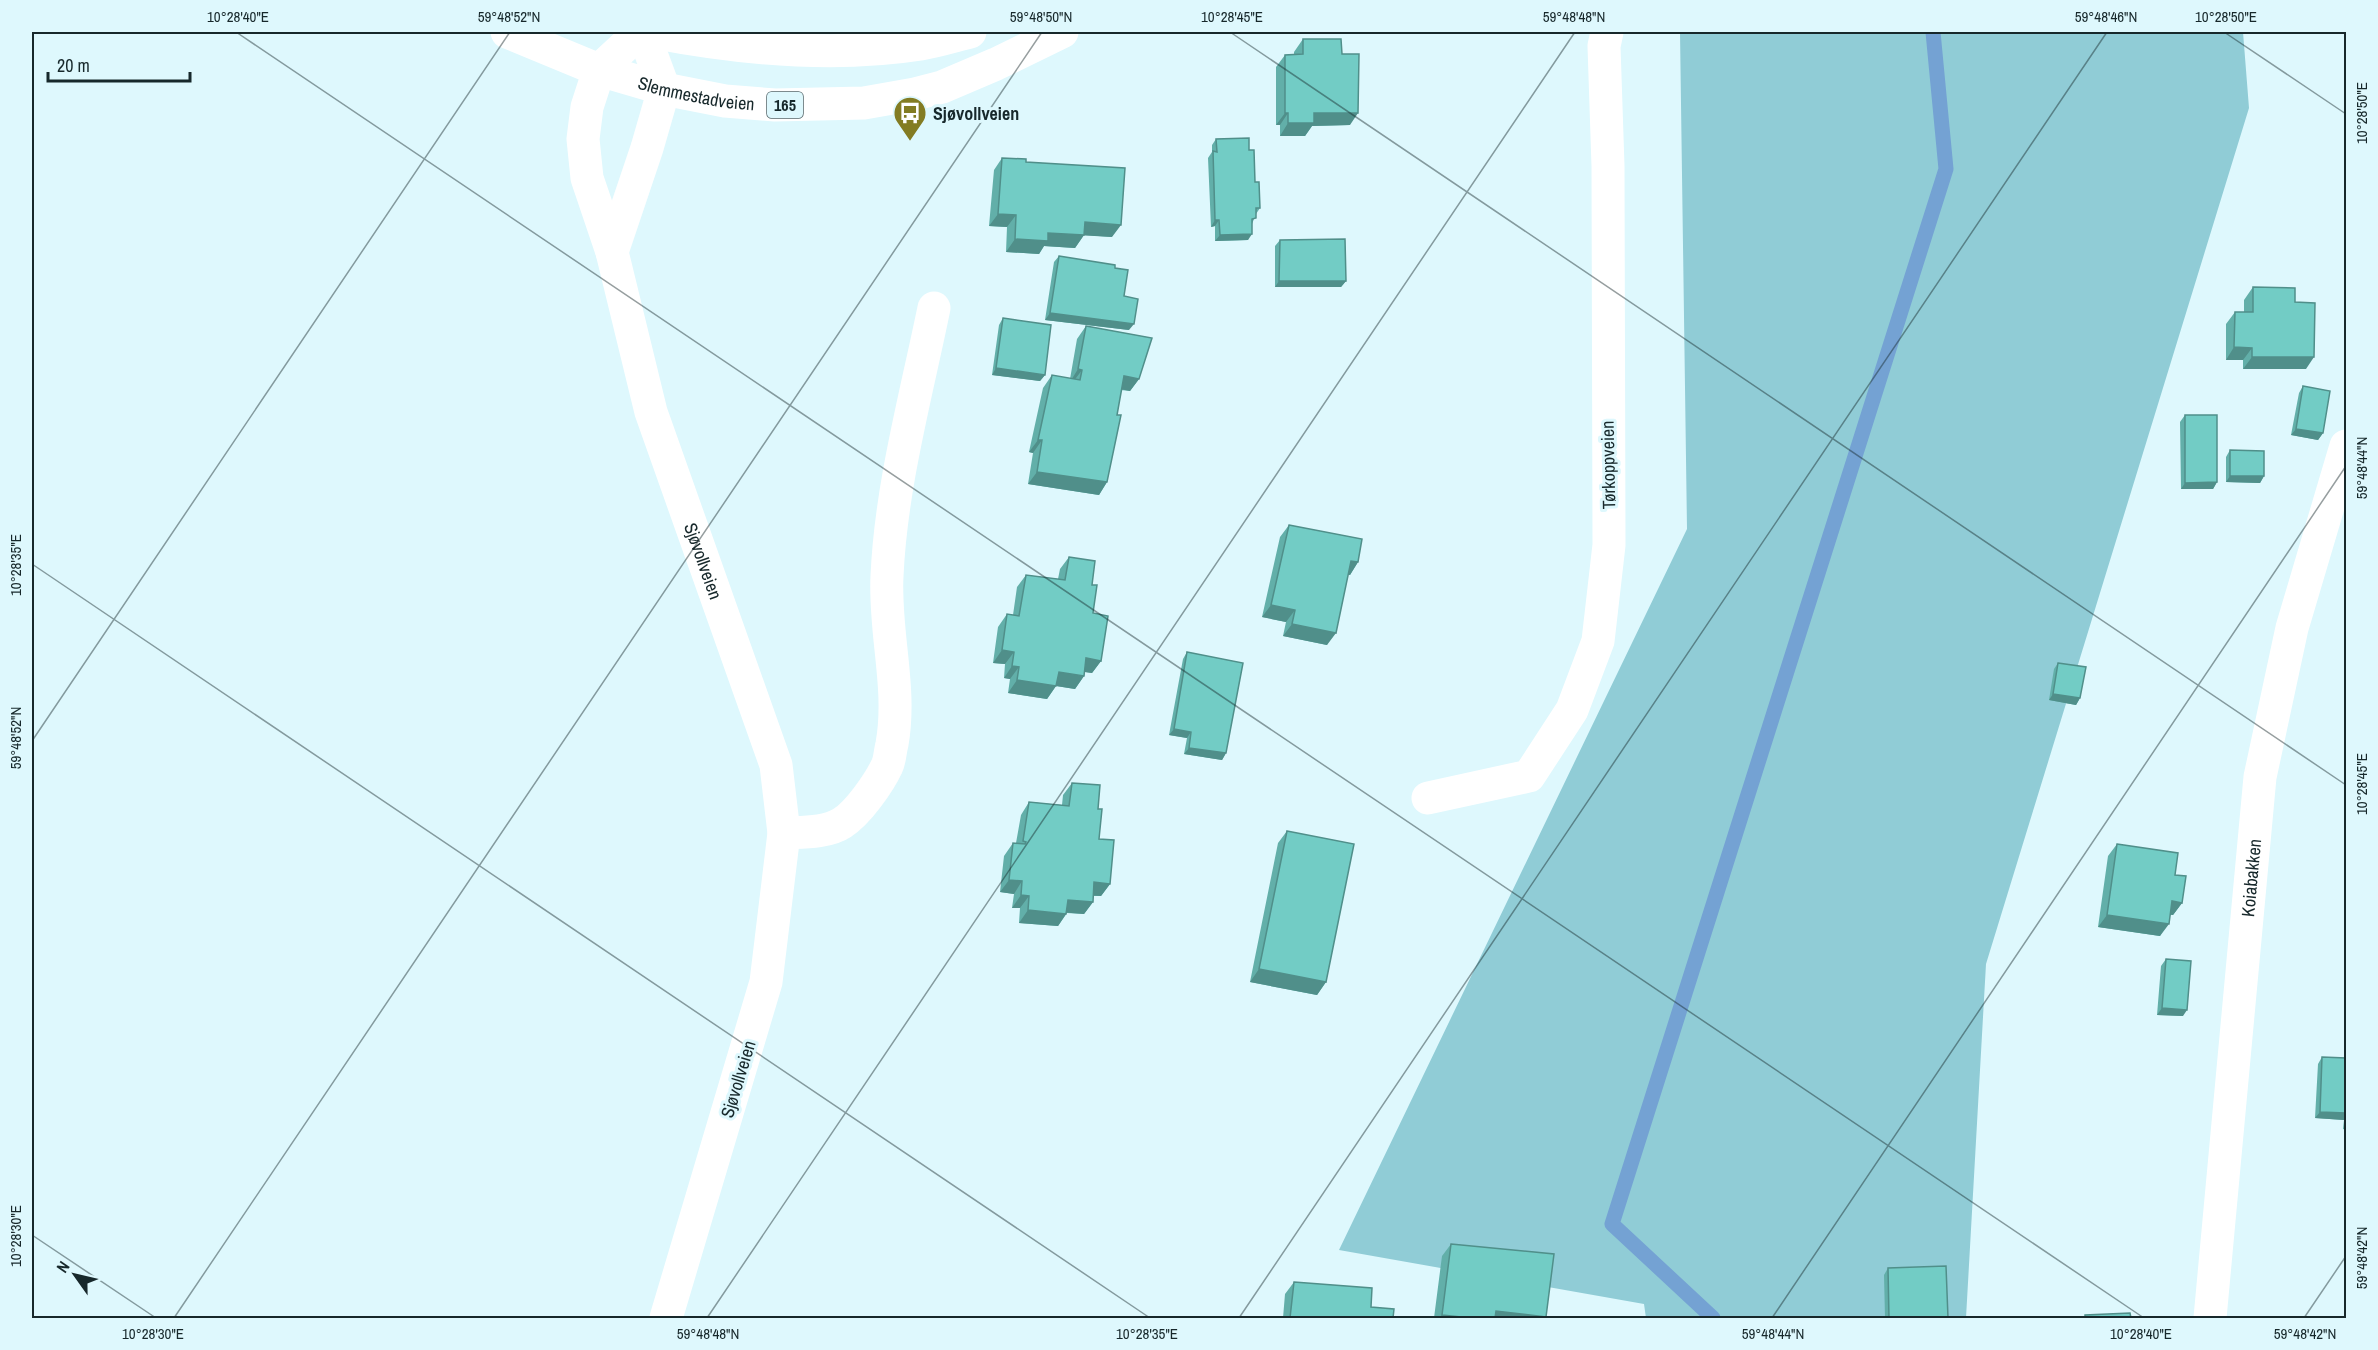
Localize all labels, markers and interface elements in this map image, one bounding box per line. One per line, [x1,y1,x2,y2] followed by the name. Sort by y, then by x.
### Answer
[207,6,269,27] text: 10°28'40"E
[478,6,540,27] text: 59°48'52"N
[1010,6,1072,27] text: 59°48'50"N
[1201,6,1263,27] text: 10°28'45"E
[1543,6,1605,27] text: 59°48'48"N
[2075,6,2137,27] text: 59°48'46"N
[2195,6,2257,27] text: 10°28'50"E
[48,45,190,83] scale bar
[57,53,90,78] text: 20 m
[635,70,756,116] street label: Slemmestadveien
[2351,82,2372,144] text: 10°28'50"E
[767,92,803,118] road number: 165
[892,95,928,142] bus stop icon: Sjøvollveien
[933,101,1019,126] place label: Sjøvollveien
[1595,420,1621,510] street label: Tørkoppveien
[2351,437,2372,499] text: 59°48'44"N
[679,519,729,603] street label: Sjøvollveien
[5,534,26,596] text: 10°28'35"E
[5,707,26,769] text: 59°48'52"N
[2351,753,2372,815] text: 10°28'45"E
[2235,838,2267,918] street label: Koiabakken
[714,1037,762,1121] street label: Sjøvollveien
[5,1205,26,1267] text: 10°28'30"E
[2351,1227,2372,1289] text: 59°48'42"N
[45,1245,105,1305] north arrow
[51,1257,74,1277] text: N
[122,1323,184,1344] text: 10°28'30"E
[677,1323,739,1344] text: 59°48'48"N
[1116,1323,1178,1344] text: 10°28'35"E
[1742,1323,1804,1344] text: 59°48'44"N
[2110,1323,2172,1344] text: 10°28'40"E
[2274,1323,2336,1344] text: 59°48'42"N

